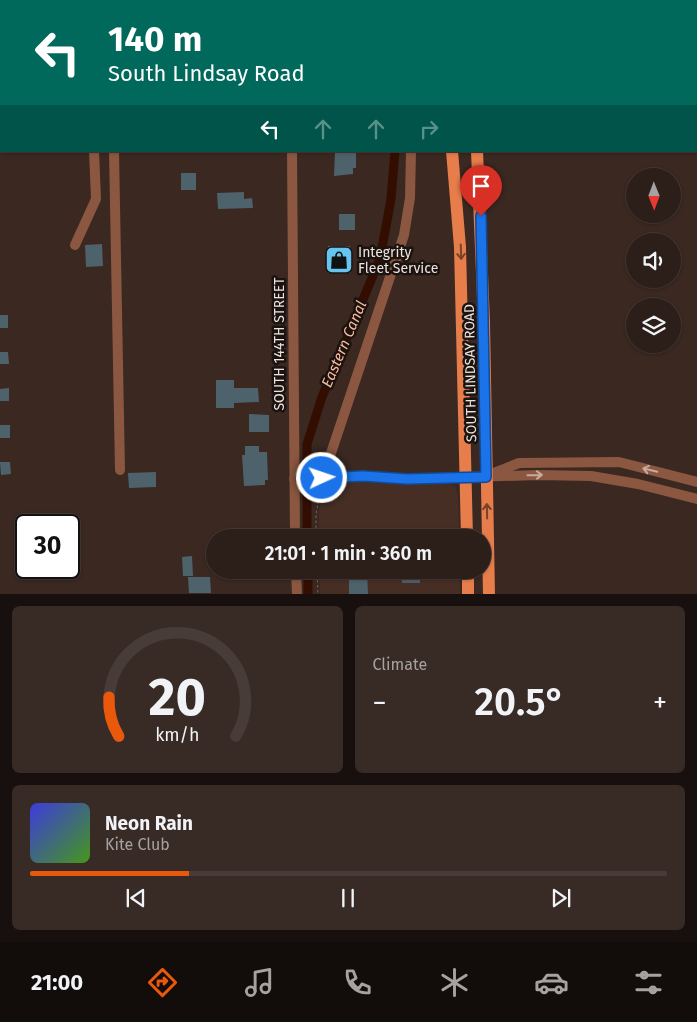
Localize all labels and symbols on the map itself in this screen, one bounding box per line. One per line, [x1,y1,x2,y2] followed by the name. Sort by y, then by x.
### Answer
[460,165,502,216] pin
[626,168,681,222] north arrow
[358,244,438,277] place label: Integrity Fleet Service
[456,244,465,260] one-way arrow
[324,245,354,275] shop icon: Integrity Fleet Service
[271,277,288,411] street label: SOUTH 144TH STREET
[318,298,370,390] water label: Eastern Canal
[461,304,480,442] street label: SOUTH LINDSAY ROAD
[295,451,347,503] position arrow
[642,465,658,474] one-way arrow
[526,470,542,480] one-way arrow
[482,503,492,520] one-way arrow
[15,514,80,579] speed limit sign: 30

